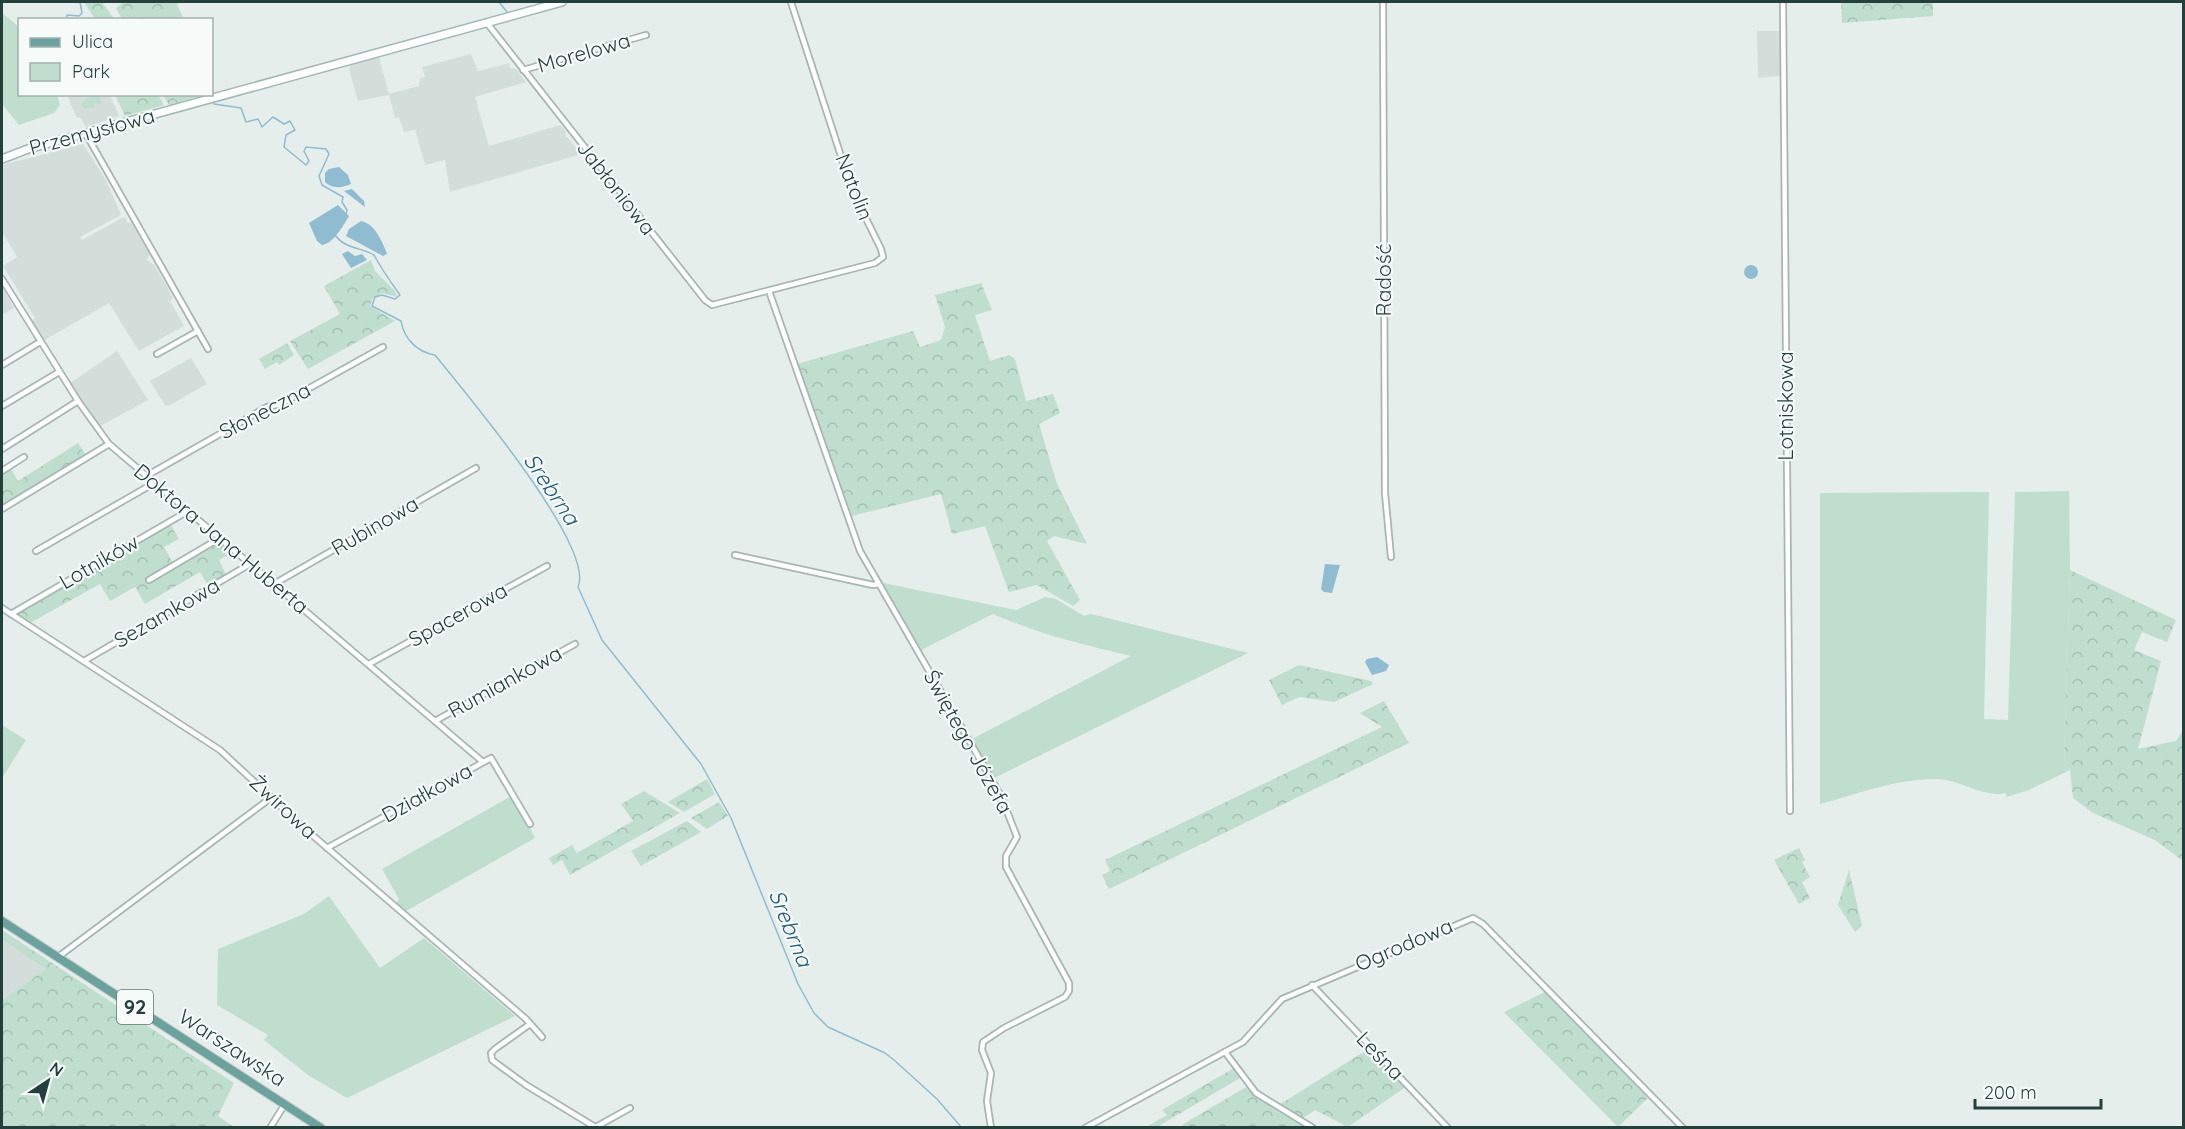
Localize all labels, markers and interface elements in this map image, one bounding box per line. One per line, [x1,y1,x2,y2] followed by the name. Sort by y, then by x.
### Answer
[18,18,213,96] legend
[534,26,633,78] street label: Morelowa
[72,30,113,53] text: Ulica
[72,60,110,83] text: Park
[26,102,157,160] street label: Przemysłowa
[572,135,662,240] street label: Jabłoniowa
[830,150,879,224] street label: Natolin
[1370,243,1396,317] street label: Radość
[1772,351,1798,461] street label: Lotniskowa
[214,376,315,444] street label: Słoneczna
[518,448,587,532] water label: Srebrna
[129,458,314,619] street label: Doktora Jana Huberta
[326,490,423,561] street label: Rubinowa
[54,528,143,594] street label: Lotników
[109,571,224,653] street label: Sezamkowa
[404,576,511,652] street label: Spacerowa
[443,639,566,723] street label: Rumiankowa
[919,665,1019,818] street label: Świętego Józefa
[377,757,476,828] street label: Działkowa
[245,769,323,844] street label: Żwirowa
[763,885,820,972] water label: Srebrna
[1351,912,1456,976] street label: Ogrodowa
[117,990,153,1024] road number: 92
[174,1003,291,1092] street label: Warszawska
[1351,1026,1410,1085] street label: Leśna
[18,1051,78,1111] north arrow
[46,1057,67,1080] text: N
[1975,1072,2101,1110] scale bar
[1984,1081,2037,1104] text: 200 m

